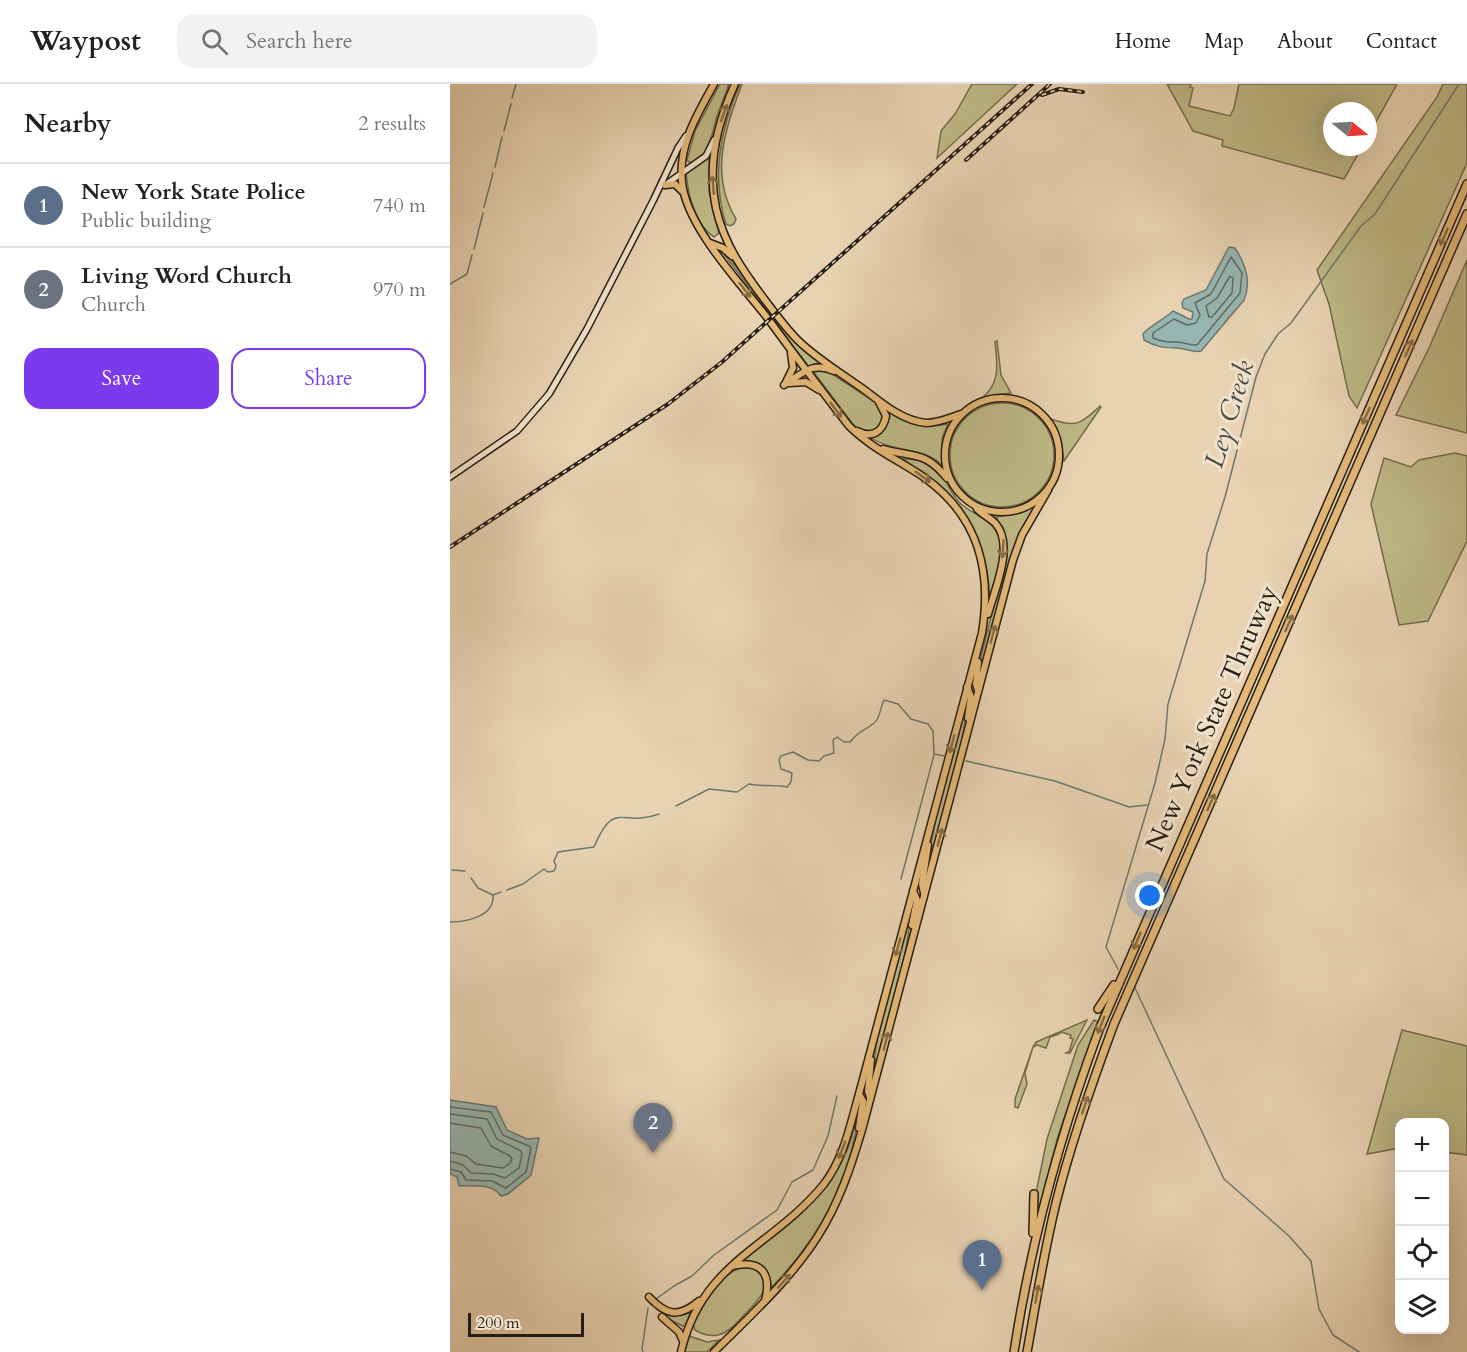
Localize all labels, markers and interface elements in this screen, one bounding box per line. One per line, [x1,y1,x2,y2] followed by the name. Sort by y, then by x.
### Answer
[177,14,597,68] search box
[30,22,141,60] text: Waypost
[198,25,231,58] icon: search
[246,26,353,56] text: Search here
[1115,27,1171,56] text: Home
[1204,27,1244,56] text: Map
[1277,27,1333,56] text: About
[1366,27,1437,56] text: Contact
[1323,102,1377,156] north arrow
[719,104,730,122] one-way arrow
[24,106,112,141] text: Nearby
[358,110,426,137] text: 2 results
[707,176,718,196] one-way arrow
[81,177,306,207] text: New York State Police
[38,192,49,219] text: 1
[373,192,426,219] text: 740 m
[81,207,211,234] text: Public building
[1437,228,1449,246] one-way arrow
[81,261,292,291] text: Living Word Church
[38,276,49,303] text: 2
[373,276,426,303] text: 970 m
[738,281,751,297] one-way arrow
[81,291,146,318] text: Church
[1404,339,1415,357] one-way arrow
[24,348,219,409] button: Save
[231,348,426,409] button: Share
[1196,355,1264,472] water label: Ley Creek
[830,402,843,418] one-way arrow
[1360,406,1371,425] one-way arrow
[914,471,930,483] one-way arrow
[998,538,1009,558] one-way arrow
[1137,579,1286,857] street label: New York State Thruway
[1284,614,1295,633] one-way arrow
[988,625,1000,644] one-way arrow
[945,734,957,753] one-way arrow
[1206,793,1217,811] one-way arrow
[934,828,946,847] one-way arrow
[1135,881,1164,910] your location
[1131,932,1142,950] one-way arrow
[891,937,903,956] one-way arrow
[1095,1015,1106,1034] one-way arrow
[880,1032,892,1051] one-way arrow
[1080,1097,1091,1115] one-way arrow
[634,1104,672,1153] pin: 2
[1395,1118,1449,1334] map controls
[1395,1118,1449,1172] button: +
[836,1140,847,1159] one-way arrow
[1395,1172,1449,1226] button: −
[1395,1226,1449,1280] button: locate
[962,1240,1002,1290] pin: 1
[777,1273,791,1288] one-way arrow
[1395,1280,1449,1334] button: layers
[1032,1285,1043,1305] one-way arrow
[468,1310,584,1338] scale bar
[477,1312,519,1334] text: 200 m

